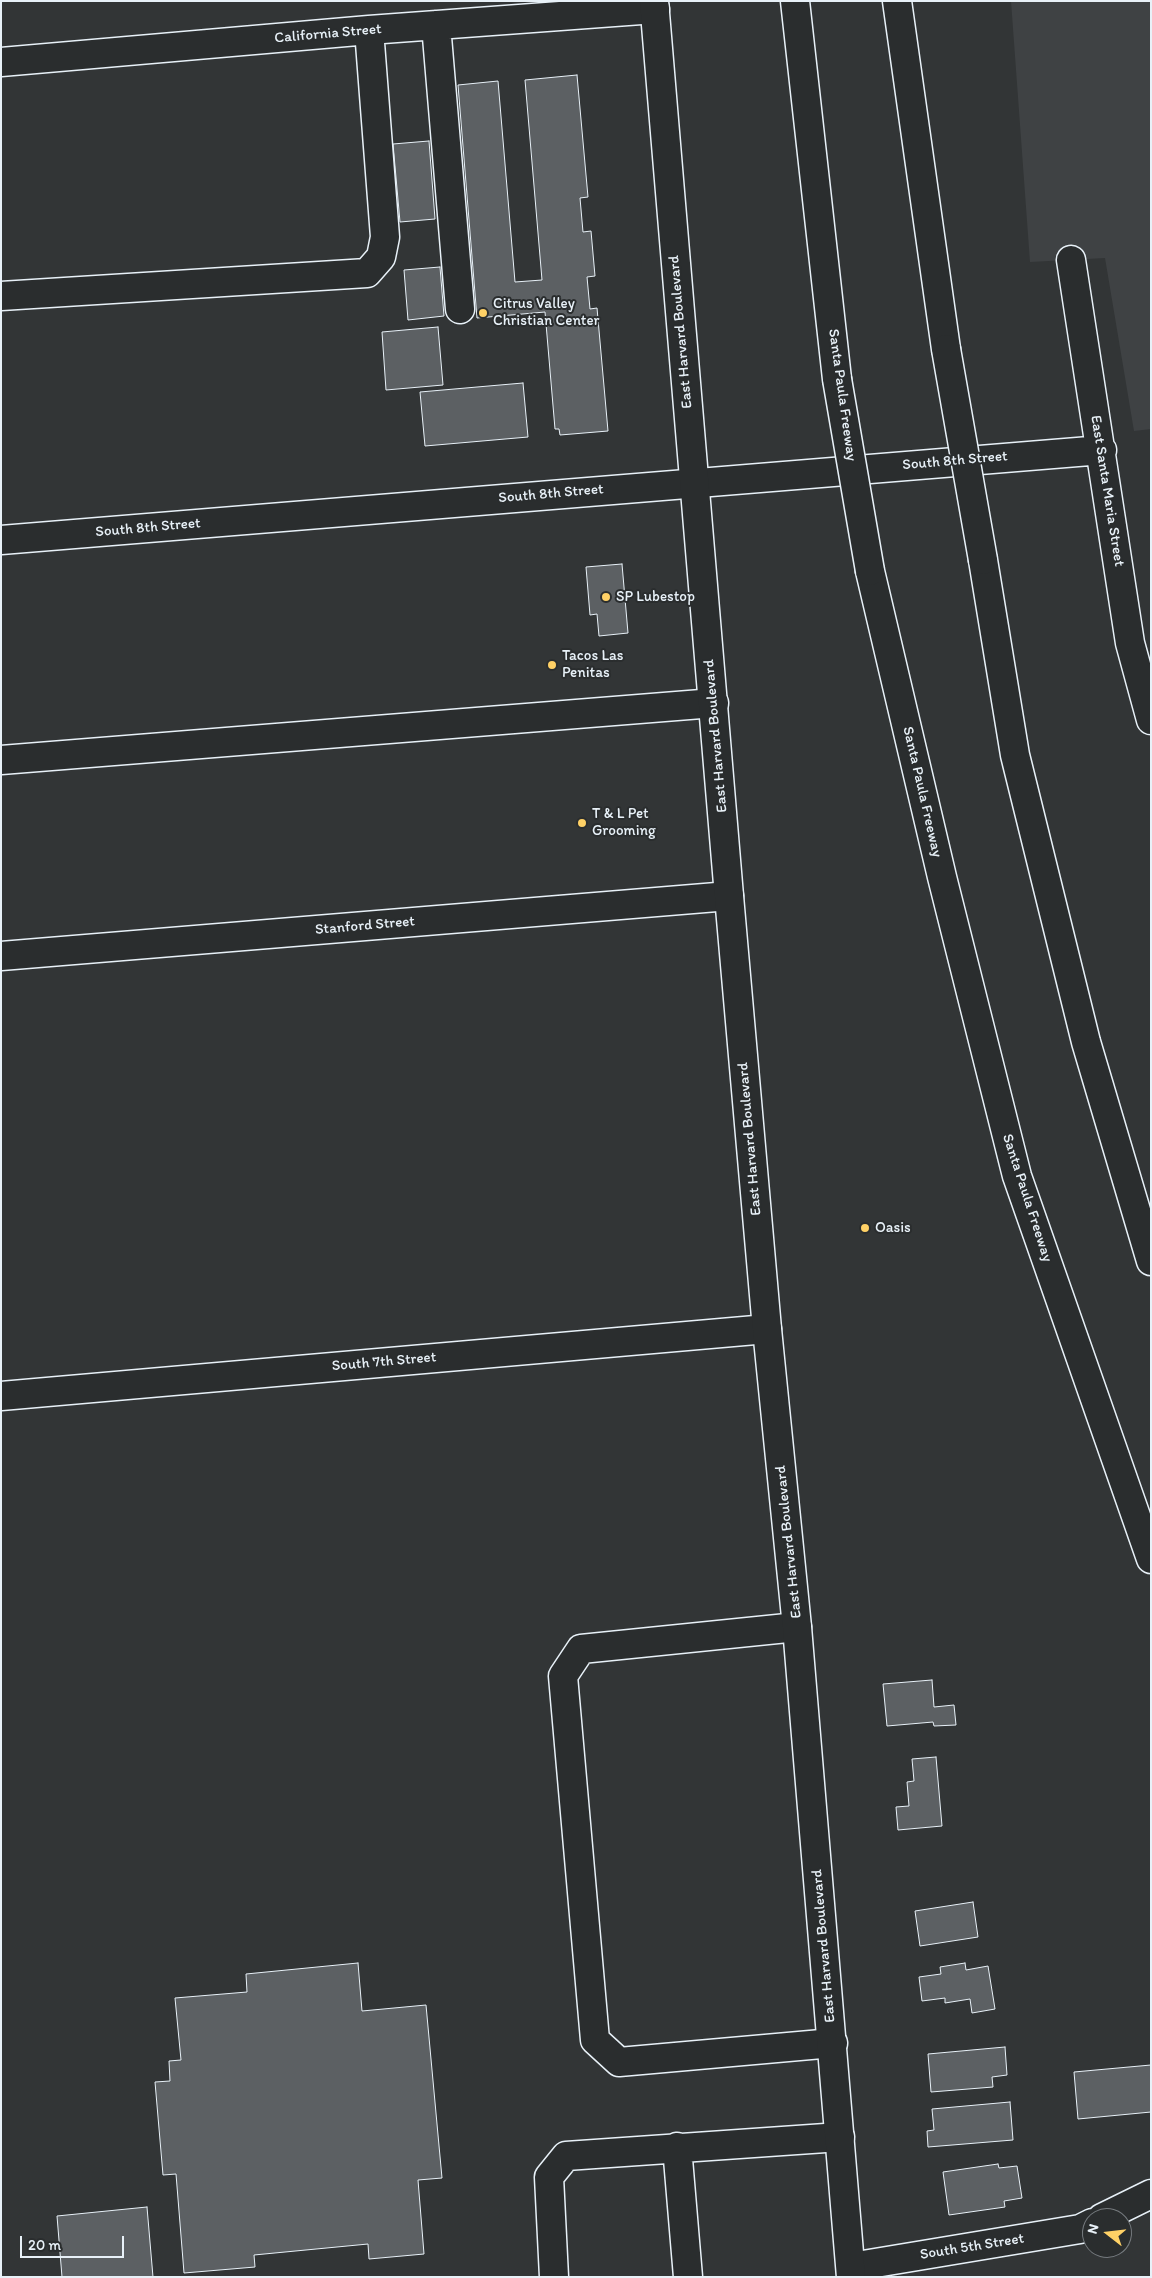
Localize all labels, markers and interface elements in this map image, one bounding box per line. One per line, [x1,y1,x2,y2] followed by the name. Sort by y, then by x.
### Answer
[274,20,382,48] street label: California Street
[665,255,697,409] street label: East Harvard Boulevard
[493,295,600,330] place label: Citrus Valley Christian Center
[477,307,489,319] marker: Citrus Valley Christian Center
[824,328,860,462] street label: Santa Paula Freeway
[1086,414,1128,568] street label: East Santa Maria Street
[902,447,1008,475] street label: South 8th Street
[498,480,604,508] street label: South 8th Street
[95,514,201,542] street label: South 8th Street
[616,588,695,606] place label: SP Lubestop
[600,591,612,603] marker: SP Lubestop
[562,647,624,682] place label: Tacos Las Penitas
[546,659,558,671] marker: Tacos Las Penitas
[700,659,732,813] street label: East Harvard Boulevard
[898,725,946,859] street label: Santa Paula Freeway
[592,805,656,840] place label: T & L Pet Grooming
[576,817,588,829] marker: T & L Pet Grooming
[314,913,416,939] street label: Stanford Street
[734,1062,766,1216] street label: East Harvard Boulevard
[998,1132,1056,1264] street label: Santa Paula Freeway
[875,1219,911,1237] place label: Oasis
[859,1222,871,1234] marker: Oasis
[331,1348,437,1376] street label: South 7th Street
[772,1465,806,1619] street label: East Harvard Boulevard
[808,1869,840,2023] street label: East Harvard Boulevard
[1082,2208,1132,2258] north arrow
[1084,2222,1103,2236] text: N
[22,2226,126,2258] scale bar
[919,2230,1025,2264] street label: South 5th Street
[28,2236,61,2254] text: 20 m

